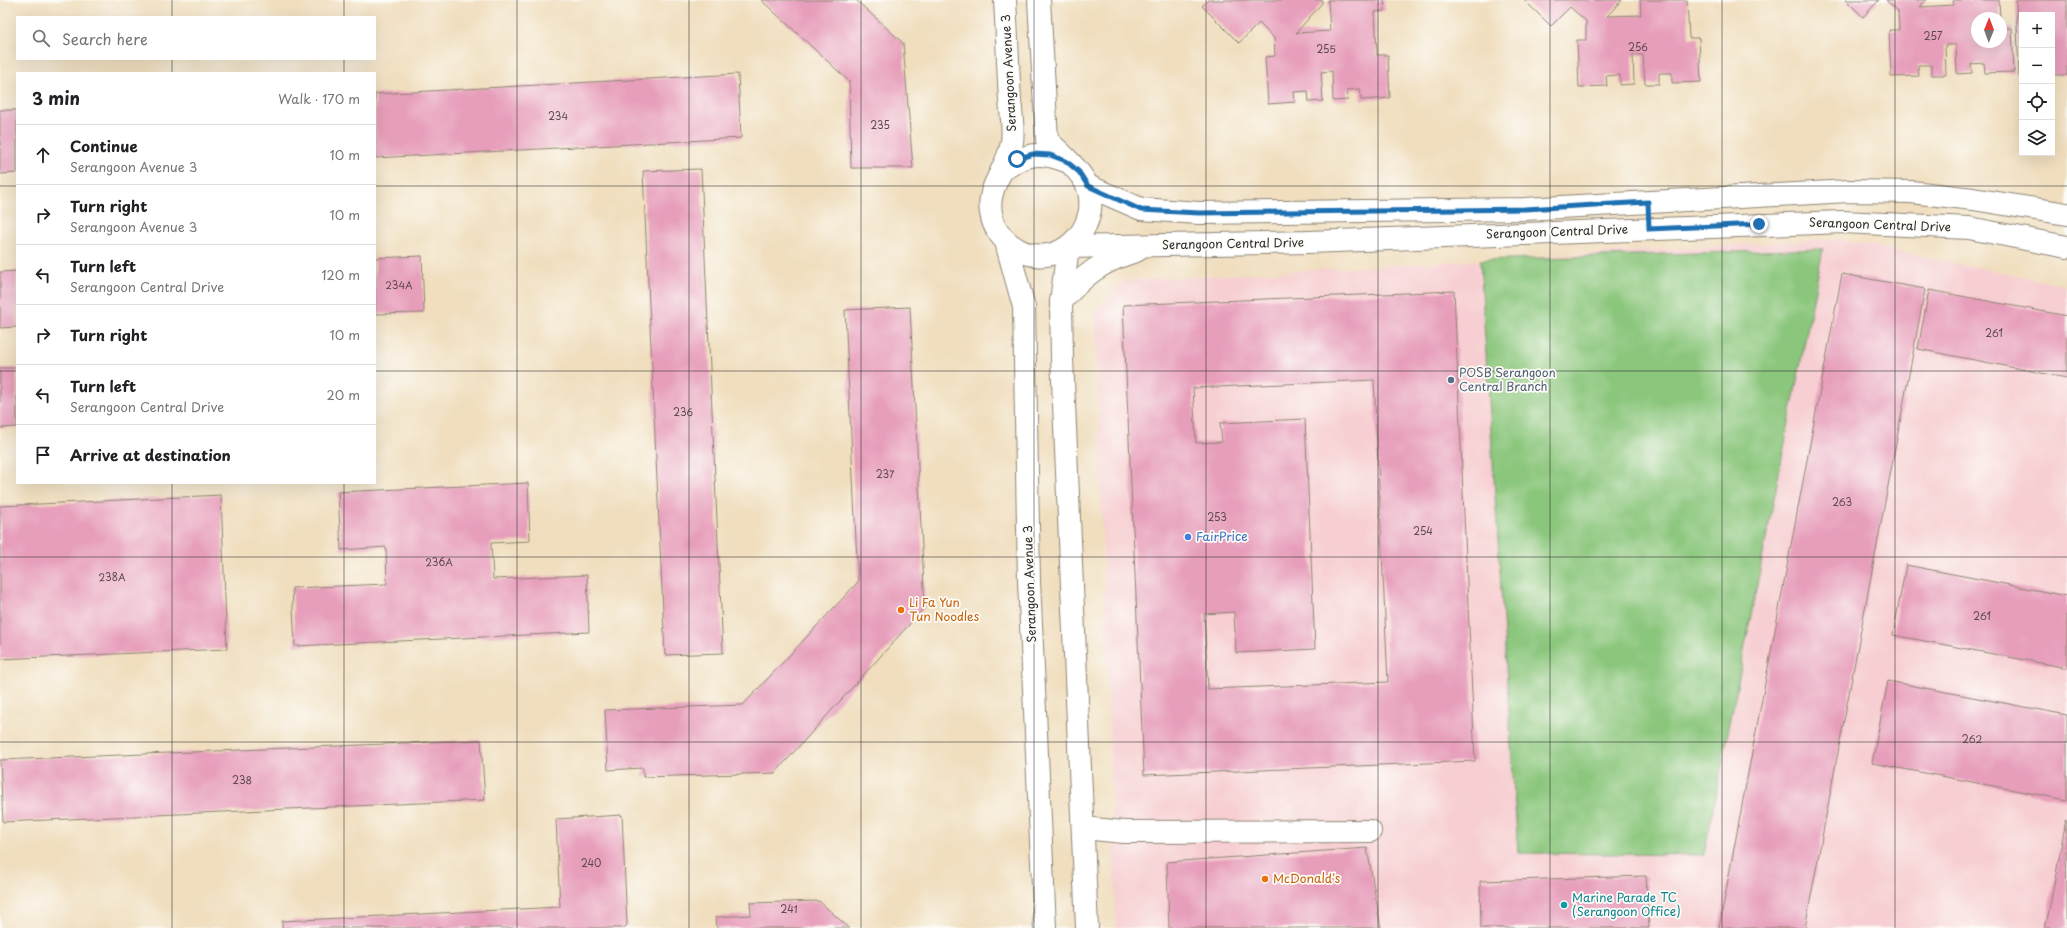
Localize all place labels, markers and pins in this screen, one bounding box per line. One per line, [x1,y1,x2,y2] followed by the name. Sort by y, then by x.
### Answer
[1459,363,1556,395] place label: POSB Serangoon Central Branch
[1446,375,1456,385] marker: POSB Serangoon Central Branch
[1196,527,1248,545] place label: FairPrice
[1183,532,1193,542] marker: FairPrice
[909,593,980,625] place label: Li Fa Yun Tun Noodles
[896,605,906,615] marker: Li Fa Yun Tun Noodles
[1273,869,1341,887] place label: McDonald's
[1260,874,1270,884] marker: McDonald's
[1572,888,1681,920] place label: Marine Parade TC (Serangoon Office)
[1559,900,1569,910] marker: Marine Parade TC (Serangoon Office)

